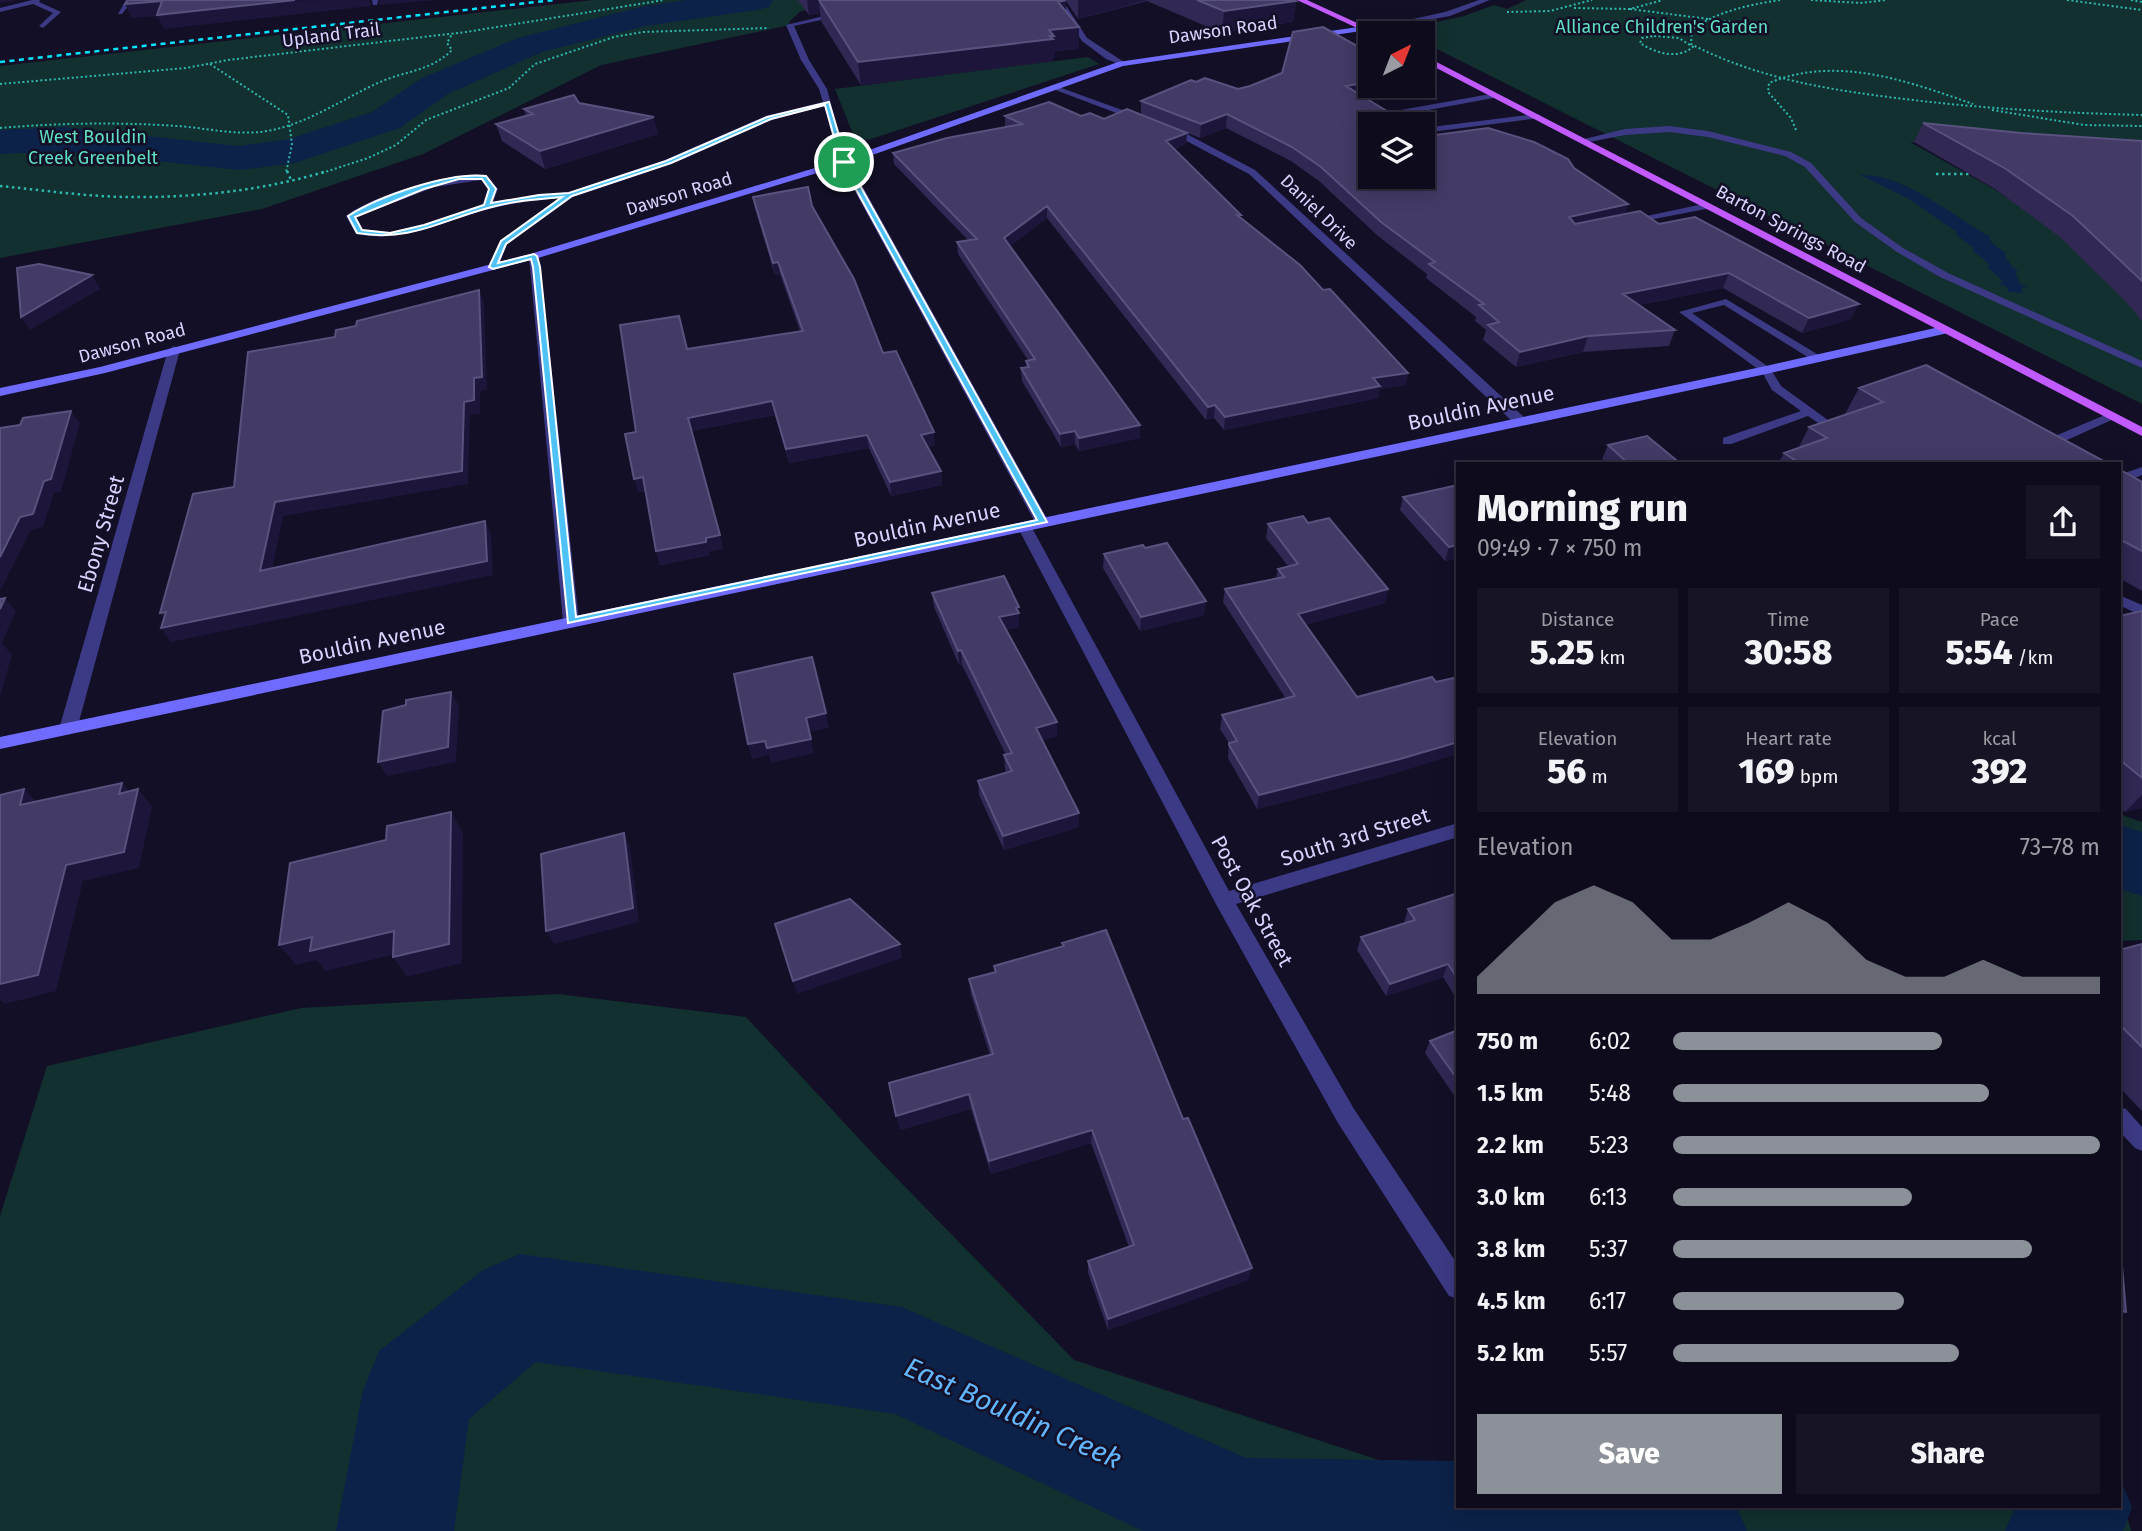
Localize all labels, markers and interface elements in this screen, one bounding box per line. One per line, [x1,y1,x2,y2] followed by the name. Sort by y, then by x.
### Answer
[1167,11,1279,49] street label: Dawson Road
[1556,16,1768,38] park label: Alliance Children's Garden
[281,18,381,52] street label: Upland Trail
[1358,21,1435,98] north arrow
[1358,21,1435,189] map controls
[1358,112,1435,189] button: layers
[28,126,159,169] park label: West Bouldin Creek Greenbelt
[814,132,874,192] pin
[825,143,863,181] icon: arrive
[623,167,735,221] street label: Dawson Road
[1276,170,1362,254] street label: Daniel Drive
[1712,180,1870,278] street label: Barton Springs Road
[76,318,188,368] street label: Dawson Road
[1405,380,1557,436] street label: Bouldin Avenue
[72,472,130,596] street label: Ebony Street
[1477,485,1688,531] text: Morning run
[2026,485,2100,559] button: share
[851,497,1003,553] street label: Bouldin Avenue
[1477,534,1643,562] text: 09:49 · 7 × 750 m
[1541,608,1614,631] text: Distance
[1768,608,1809,631] text: Time
[1980,608,2019,631] text: Pace
[296,614,448,670] street label: Bouldin Avenue
[1530,631,1594,673] text: 5.25
[1745,631,1832,673] text: 30:58
[1946,631,2013,673] text: 5:54
[1594,646,1625,669] text: km
[2013,646,2054,669] text: /km
[1538,727,1617,750] text: Elevation
[1745,727,1832,750] text: Heart rate
[1982,727,2017,750] text: kcal
[1547,750,1586,792] text: 56
[1739,750,1795,792] text: 169
[1972,750,2027,792] text: 392
[1586,765,1608,788] text: m
[1795,765,1838,788] text: bpm
[1277,802,1433,872] street label: South 3rd Street
[1205,831,1299,971] street label: Post Oak Street
[1477,833,1573,861] text: Elevation
[2020,833,2100,861] text: 73–78 m
[1477,1027,1538,1055] text: 750 m
[1589,1027,1631,1055] text: 6:02
[1477,1079,1543,1107] text: 1.5 km
[1589,1079,1631,1107] text: 5:48
[1477,1131,1544,1159] text: 2.2 km
[1589,1131,1629,1159] text: 5:23
[1477,1183,1545,1211] text: 3.0 km
[1589,1183,1627,1211] text: 6:13
[1477,1235,1545,1263] text: 3.8 km
[1589,1235,1628,1263] text: 5:37
[1477,1287,1546,1315] text: 4.5 km
[1589,1287,1626,1315] text: 6:17
[1477,1339,1544,1367] text: 5.2 km
[1589,1339,1627,1367] text: 5:57
[899,1350,1127,1476] water label: East Bouldin Creek
[1477,1414,1782,1494] button: Save
[1796,1414,2100,1494] button: Share

